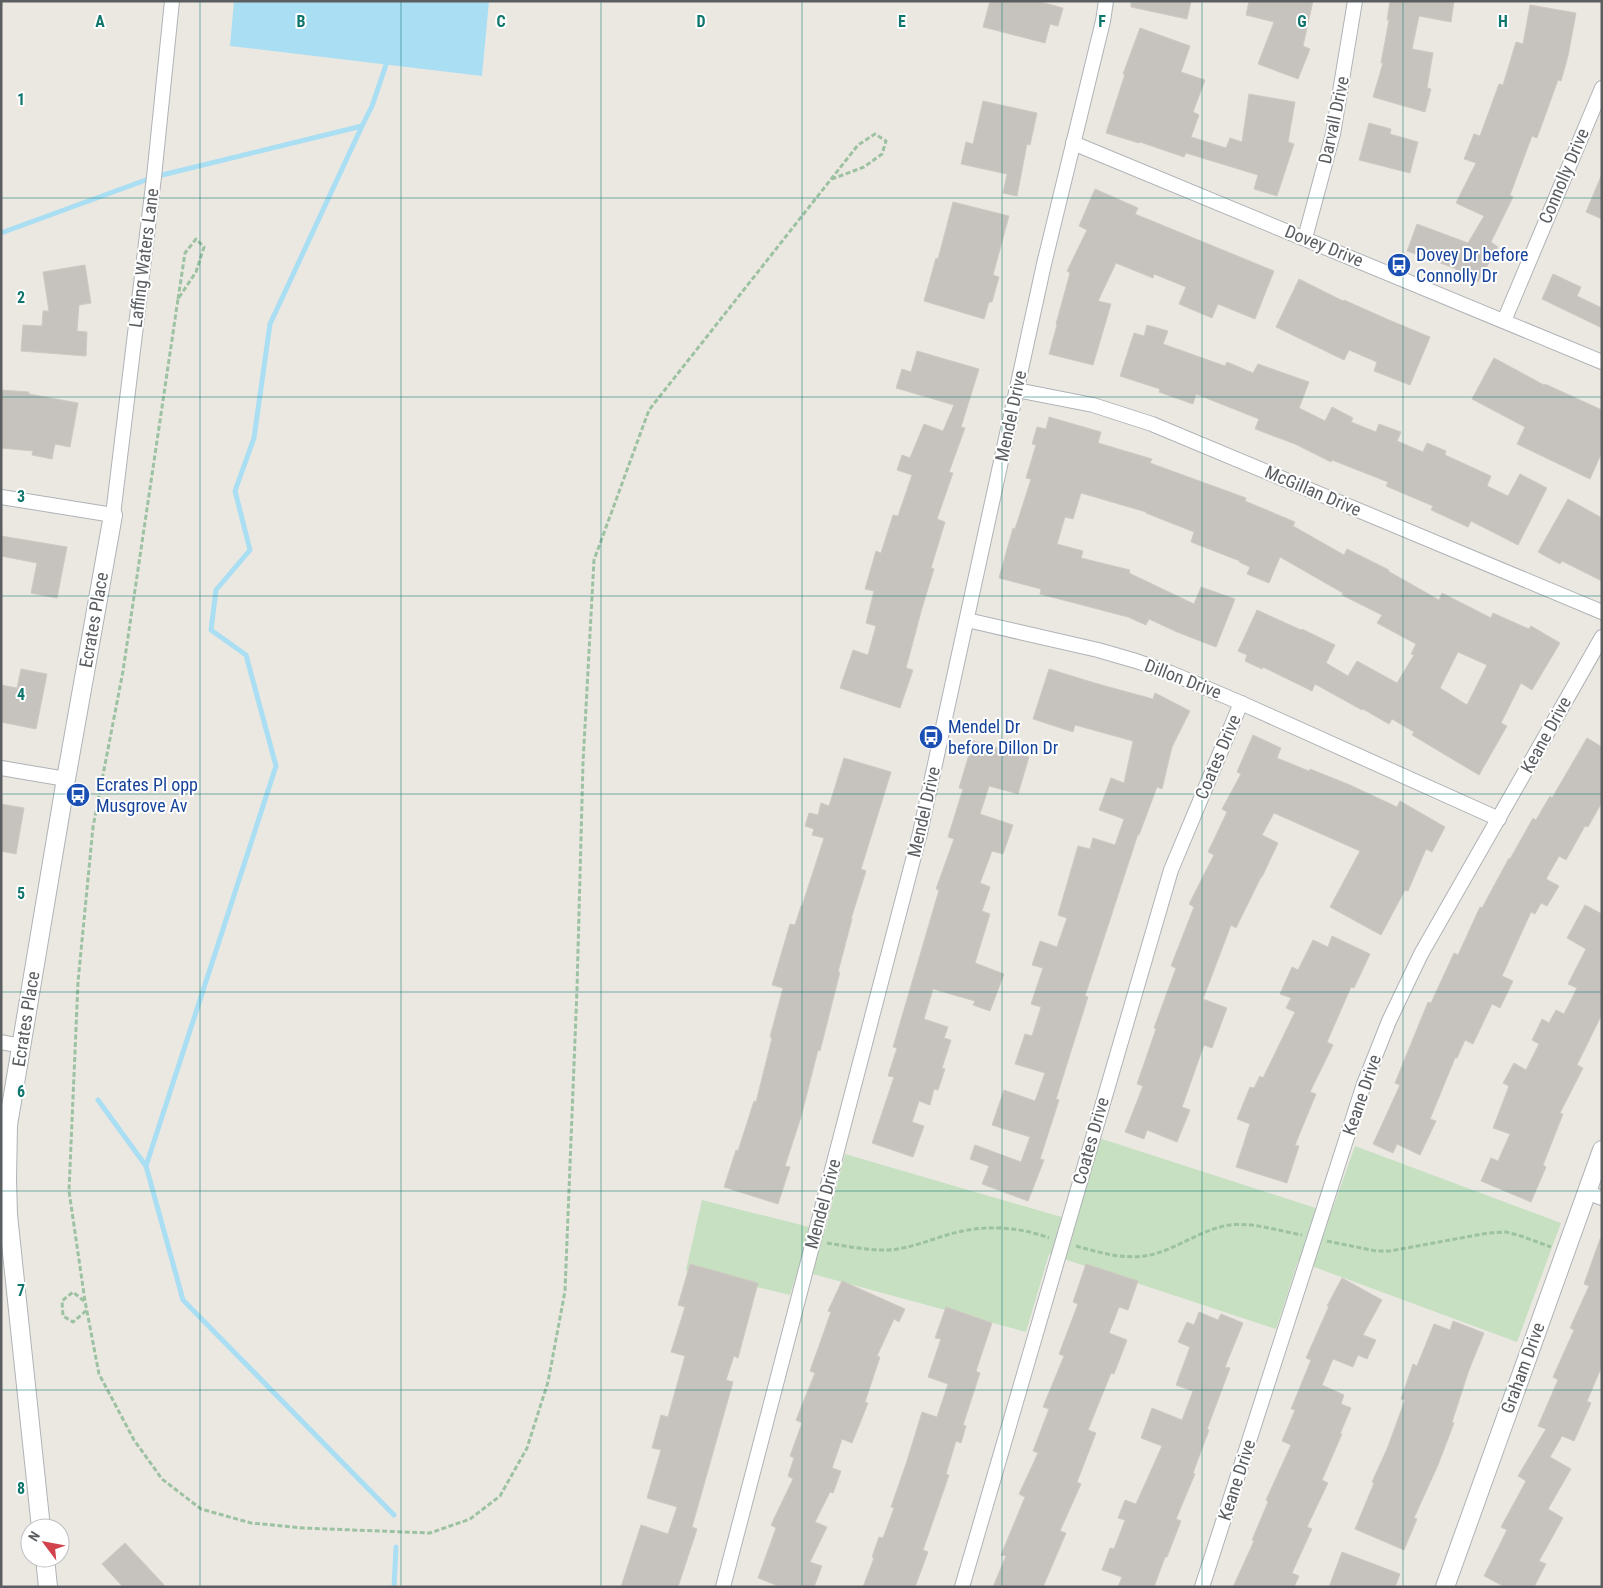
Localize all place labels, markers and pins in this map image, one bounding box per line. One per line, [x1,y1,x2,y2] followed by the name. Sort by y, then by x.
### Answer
[1416,244,1528,286] place label: Dovey Dr before Connolly Dr
[1386,252,1412,278] bus stop icon: Dovey Dr before Connolly Dr
[948,716,1059,758] place label: Mendel Dr before Dillon Dr
[918,724,944,750] bus stop icon: Mendel Dr before Dillon Dr
[96,774,198,816] place label: Ecrates Pl opp Musgrove Av
[65,782,91,808] bus stop icon: Ecrates Pl opp Musgrove Av

